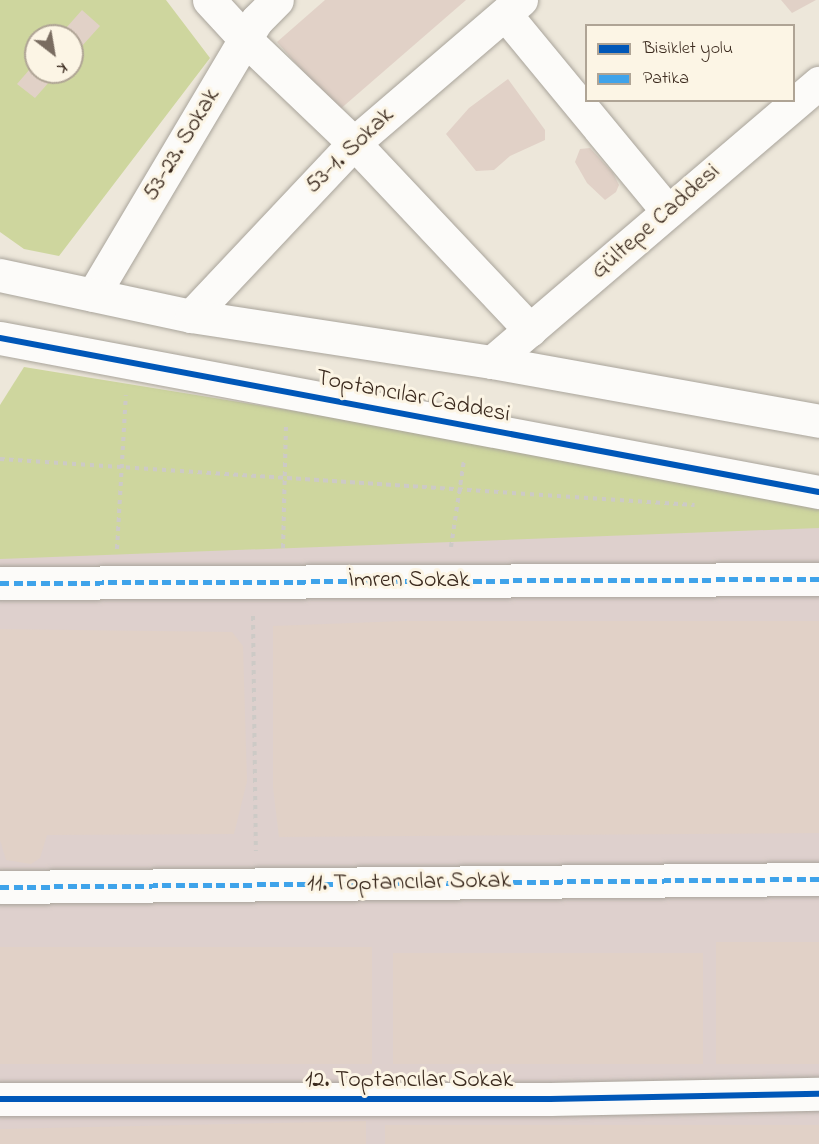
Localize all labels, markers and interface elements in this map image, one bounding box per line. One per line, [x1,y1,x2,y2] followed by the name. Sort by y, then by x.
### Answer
[24,24,84,84] north arrow
[585,24,795,102] legend
[643,36,733,62] text: Bisiklet yolu
[53,55,72,80] text: K
[643,66,689,92] text: Patika
[137,83,227,207] street label: 53-23. Sokak
[300,102,400,200] street label: 53-1. Sokak
[586,158,726,286] street label: Gültepe Caddesi
[314,364,512,430] street label: Toptancılar Caddesi
[348,567,470,595] street label: İmren Sokak
[307,867,511,899] street label: 11. Toptancılar Sokak
[305,1067,513,1095] street label: 12. Toptancılar Sokak

